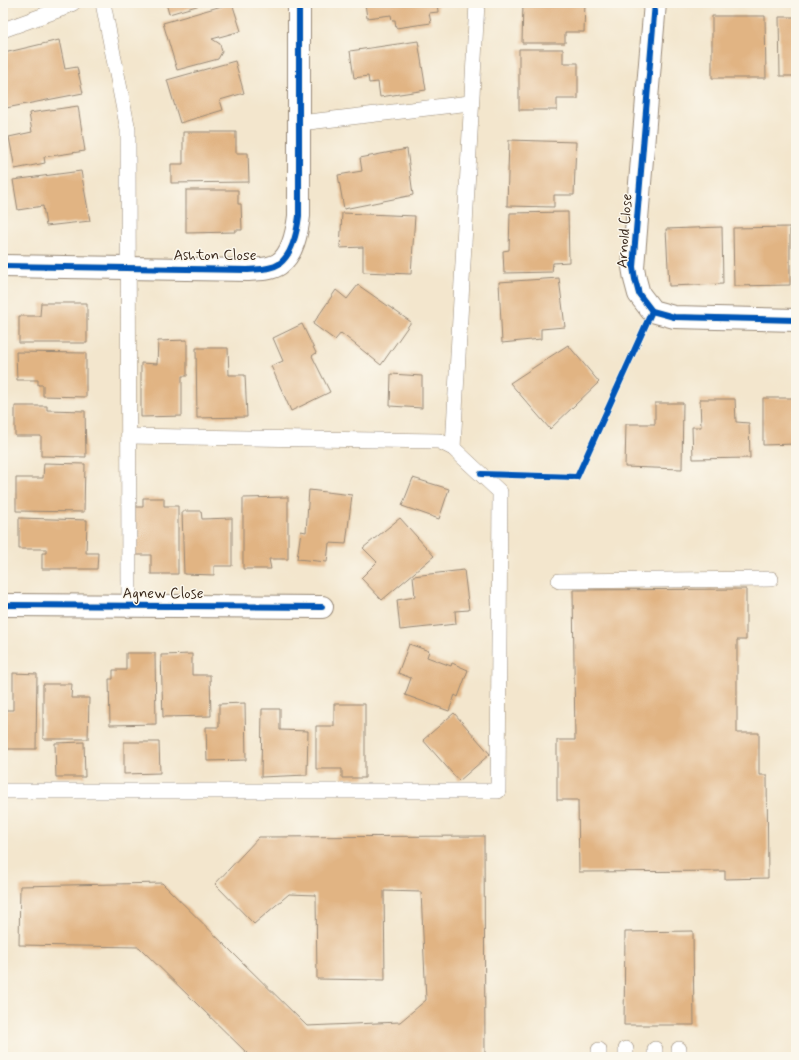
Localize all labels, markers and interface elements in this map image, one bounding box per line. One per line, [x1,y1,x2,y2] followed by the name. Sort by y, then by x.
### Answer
[612,193,638,269] street label: Arnold Close
[174,246,257,266] street label: Ashton Close
[123,584,204,604] street label: Agnew Close

